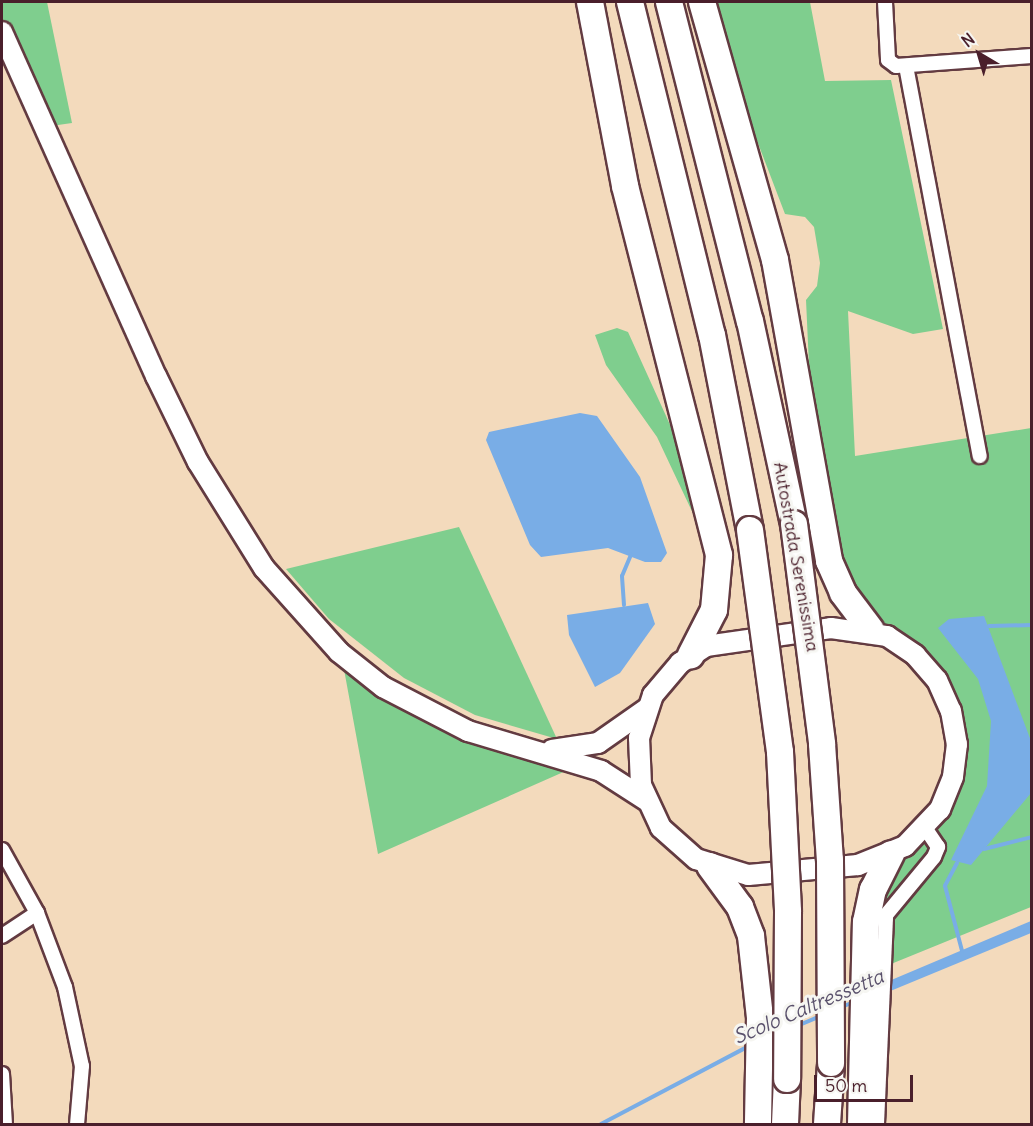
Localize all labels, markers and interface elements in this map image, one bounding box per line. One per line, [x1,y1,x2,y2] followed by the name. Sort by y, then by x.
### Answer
[949,24,1009,84] north arrow
[957,29,978,51] text: N
[769,461,823,653] street label: Autostrada Serenissima
[729,964,887,1048] water label: Scolo Caltressetta
[817,1063,916,1101] scale bar
[825,1074,867,1097] text: 50 m

